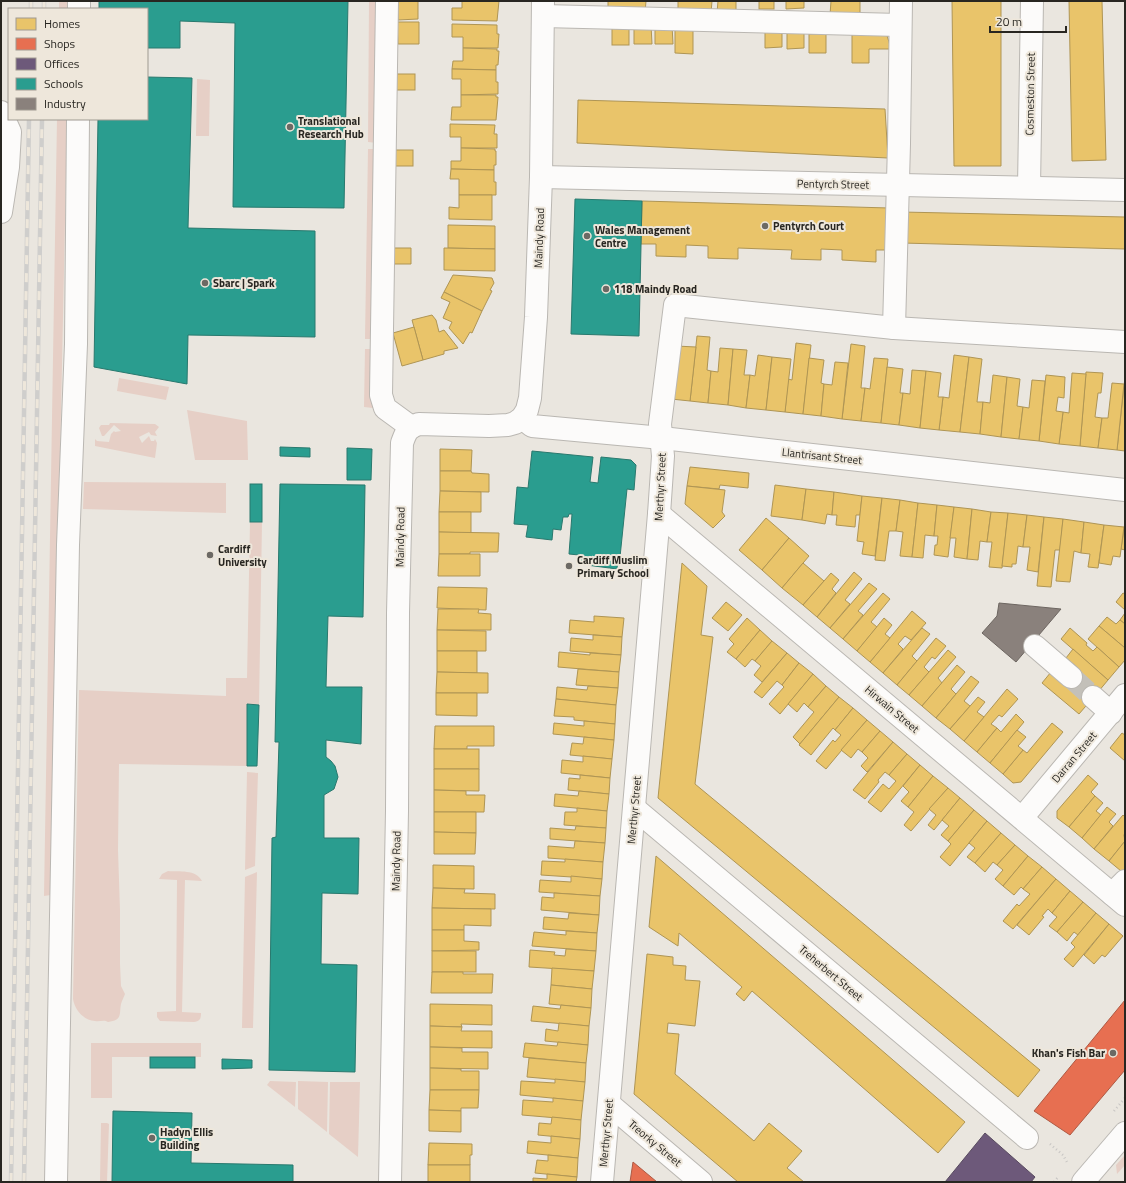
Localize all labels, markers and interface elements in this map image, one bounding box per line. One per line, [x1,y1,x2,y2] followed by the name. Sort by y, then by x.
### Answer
[8,8,148,120] legend
[990,8,1066,34] scale bar
[996,12,1022,31] text: 20 m
[44,14,80,33] text: Homes
[44,34,76,53] text: Shops
[1021,52,1039,136] street label: Cosmeston Street
[44,54,80,73] text: Offices
[44,74,84,93] text: Schools
[44,94,86,113] text: Industry
[298,113,364,142] place label: Translational Research Hub
[285,122,295,132] marker: Translational Research Hub
[797,175,869,193] street label: Pentyrch Street
[530,207,548,268] street label: Maindy Road
[773,218,844,234] place label: Pentyrch Court
[760,221,770,231] marker: Pentyrch Court
[595,222,690,251] place label: Wales Management Centre
[582,231,592,241] marker: Wales Management Centre
[213,275,275,291] place label: Sbarc | Spark
[200,278,210,288] marker: Sbarc | Spark
[614,281,697,297] place label: 118 Maindy Road
[601,284,611,294] marker: 118 Maindy Road
[781,444,863,468] street label: Llantrisant Street
[650,452,670,521] street label: Merthyr Street
[391,506,409,567] street label: Maindy Road
[218,541,267,570] place label: Cardiff University
[205,550,215,560] marker: Cardiff University
[577,552,649,581] place label: Cardiff Muslim Primary School
[564,561,574,571] marker: Cardiff Muslim Primary School
[861,681,923,737] street label: Hirwain Street
[1048,728,1100,786] street label: Darran Street
[623,775,645,845] street label: Merthyr Street
[387,830,405,891] street label: Maindy Road
[796,941,867,1005] street label: Treherbert Street
[1032,1045,1105,1061] place label: Khan's Fish Bar
[1108,1048,1118,1058] marker: Khan's Fish Bar
[595,1098,617,1168] street label: Merthyr Street
[625,1116,685,1170] street label: Treorky Street
[160,1124,213,1153] place label: Hadyn Ellis Building
[147,1133,157,1143] marker: Hadyn Ellis Building

